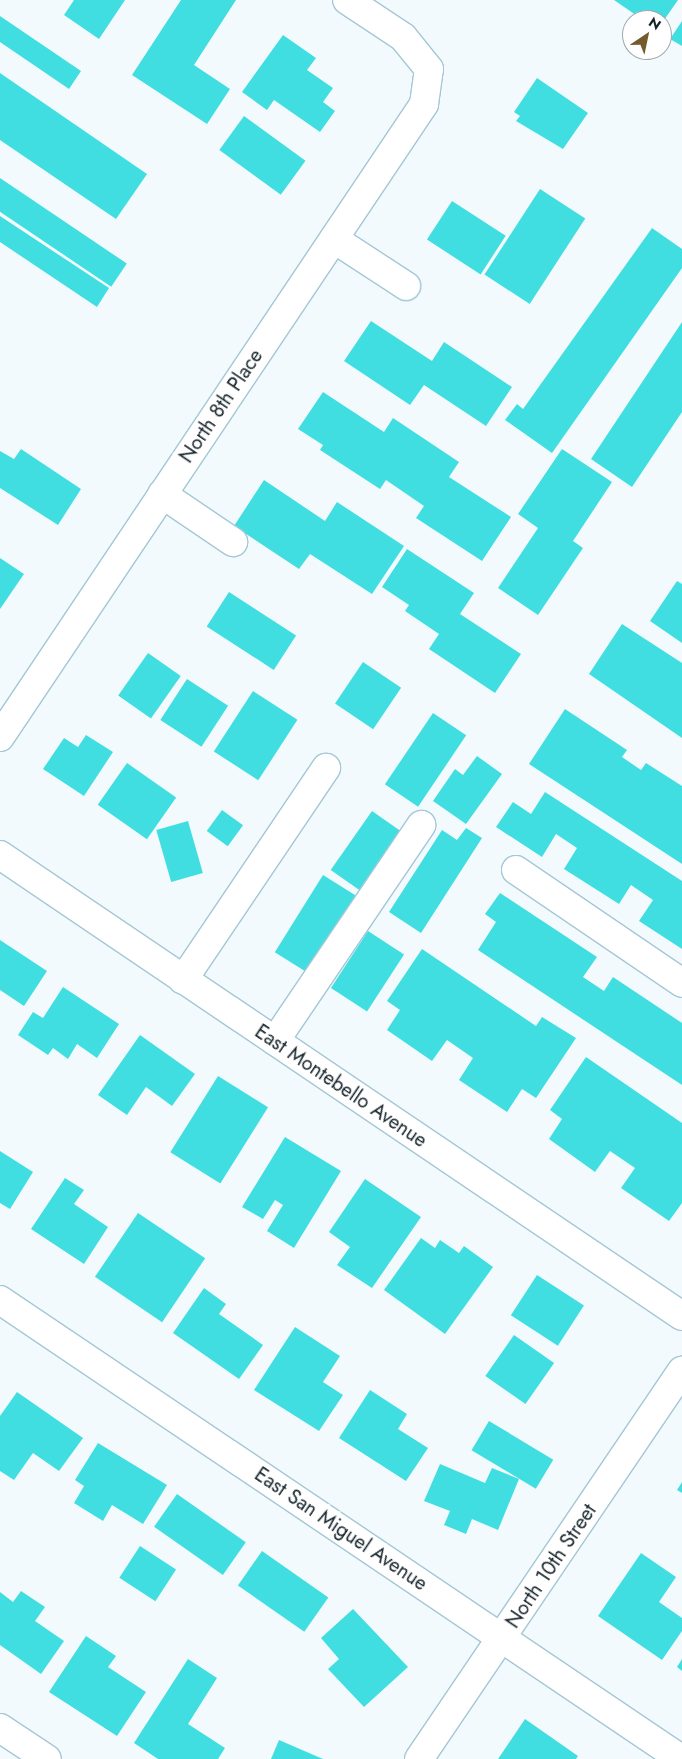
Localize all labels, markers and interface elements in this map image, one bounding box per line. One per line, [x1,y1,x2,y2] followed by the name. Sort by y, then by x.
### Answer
[622,10,672,60] north arrow
[645,12,665,35] text: N
[174,345,268,467] street label: North 8th Place
[250,1019,432,1153] street label: East Montebello Avenue
[250,1462,432,1596] street label: East San Miguel Avenue
[501,1499,601,1633] street label: North 10th Street

